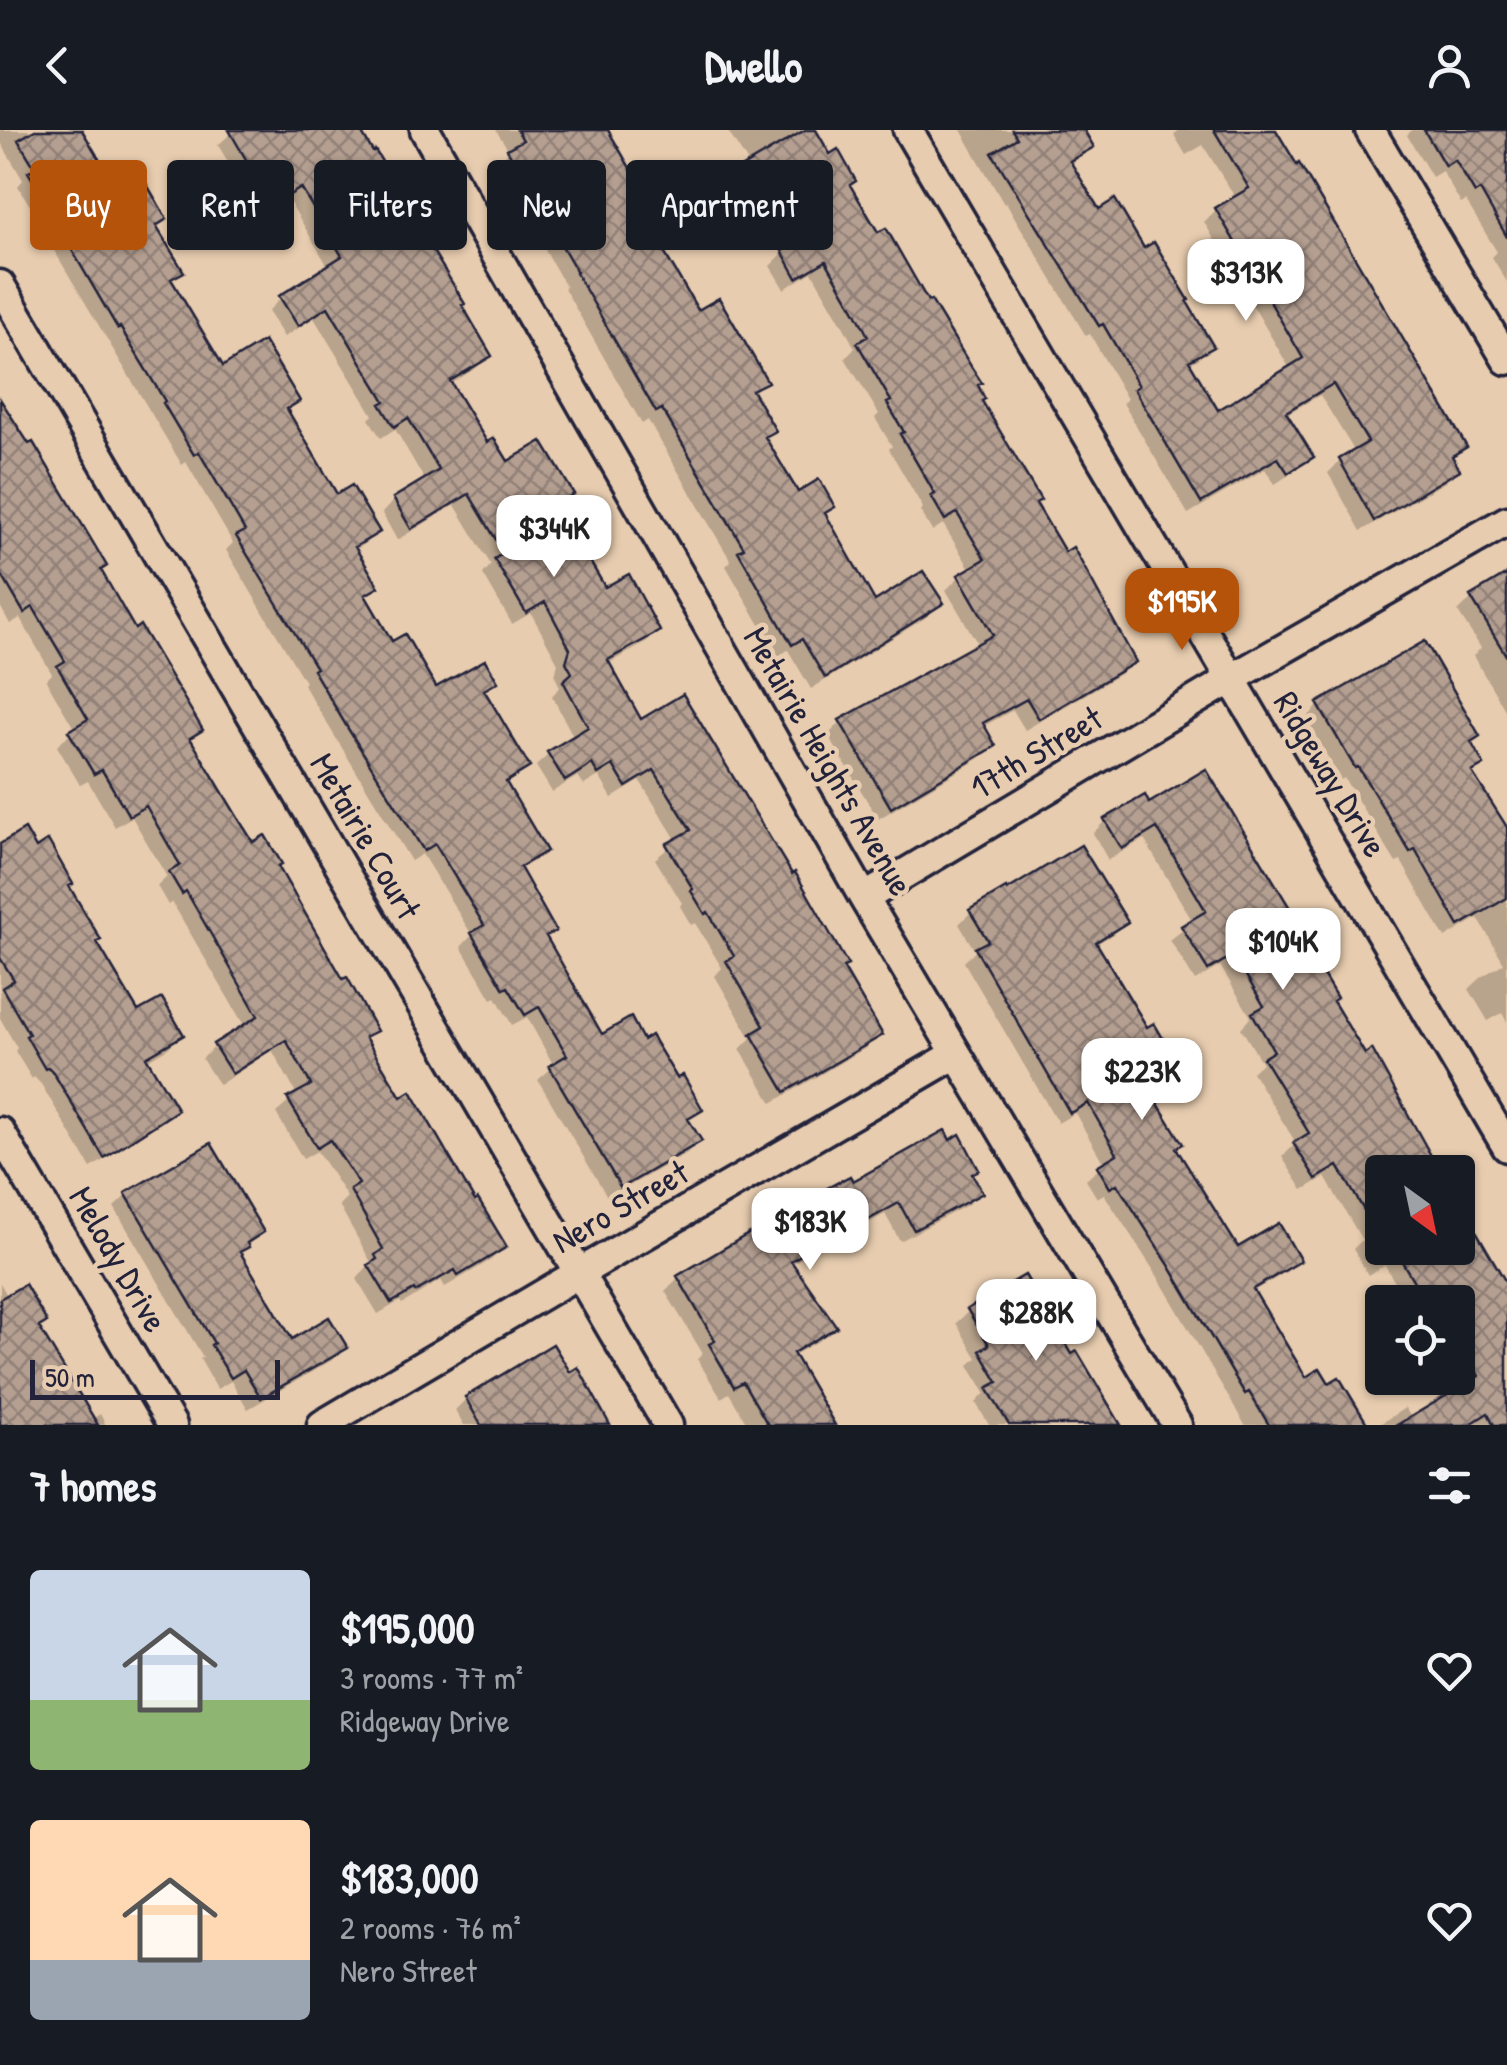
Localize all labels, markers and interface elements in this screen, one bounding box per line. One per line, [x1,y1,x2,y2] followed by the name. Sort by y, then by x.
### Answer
[705,35,802,96] text: Dwello
[30,38,85,93] icon: back
[1422,38,1477,93] icon: person
[30,160,147,250] chip: Buy
[167,160,294,250] chip: Rent
[314,160,467,250] chip: Filters
[487,160,606,250] chip: New
[626,160,833,250] chip: Apartment
[1176,239,1316,324] pin: $313K
[1209,250,1283,293] text: $313K
[484,495,624,580] pin: $344K
[518,506,590,549] text: $344K
[1112,568,1252,653] pin: $195K
[1147,579,1217,622] text: $195K
[733,618,925,904] street label: Metairie Heights Avenue
[1263,682,1399,866] street label: Ridgeway Drive
[961,694,1112,810] street label: 17th Street
[300,744,433,928] street label: Metairie Court
[1213,908,1353,993] pin: $104K
[1248,919,1318,962] text: $104K
[1072,1038,1212,1123] pin: $223K
[1103,1049,1181,1092] text: $223K
[543,1148,697,1264] street label: Nero Street
[1365,1155,1475,1265] north arrow
[1365,1155,1475,1395] map controls
[59,1178,180,1340] street label: Melody Drive
[740,1188,880,1273] pin: $183K
[774,1199,846,1242] text: $183K
[966,1279,1106,1364] pin: $288K
[1365,1285,1475,1395] button: locate
[998,1290,1074,1333] text: $288K
[30,1355,280,1400] scale bar
[45,1358,95,1396] text: 50 m
[30,1457,156,1514] text: 7 homes
[1422,1458,1477,1513] icon: filters
[340,1599,475,1656] text: $195,000
[110,1610,230,1730] icon: home
[1422,1643,1477,1698] icon: heart
[340,1656,523,1699] text: 3 rooms · 77 m²
[340,1699,510,1742] text: Ridgeway Drive
[340,1849,478,1906] text: $183,000
[110,1860,230,1980] icon: home
[1422,1893,1477,1948] icon: heart
[340,1906,521,1949] text: 2 rooms · 76 m²
[340,1949,477,1992] text: Nero Street

